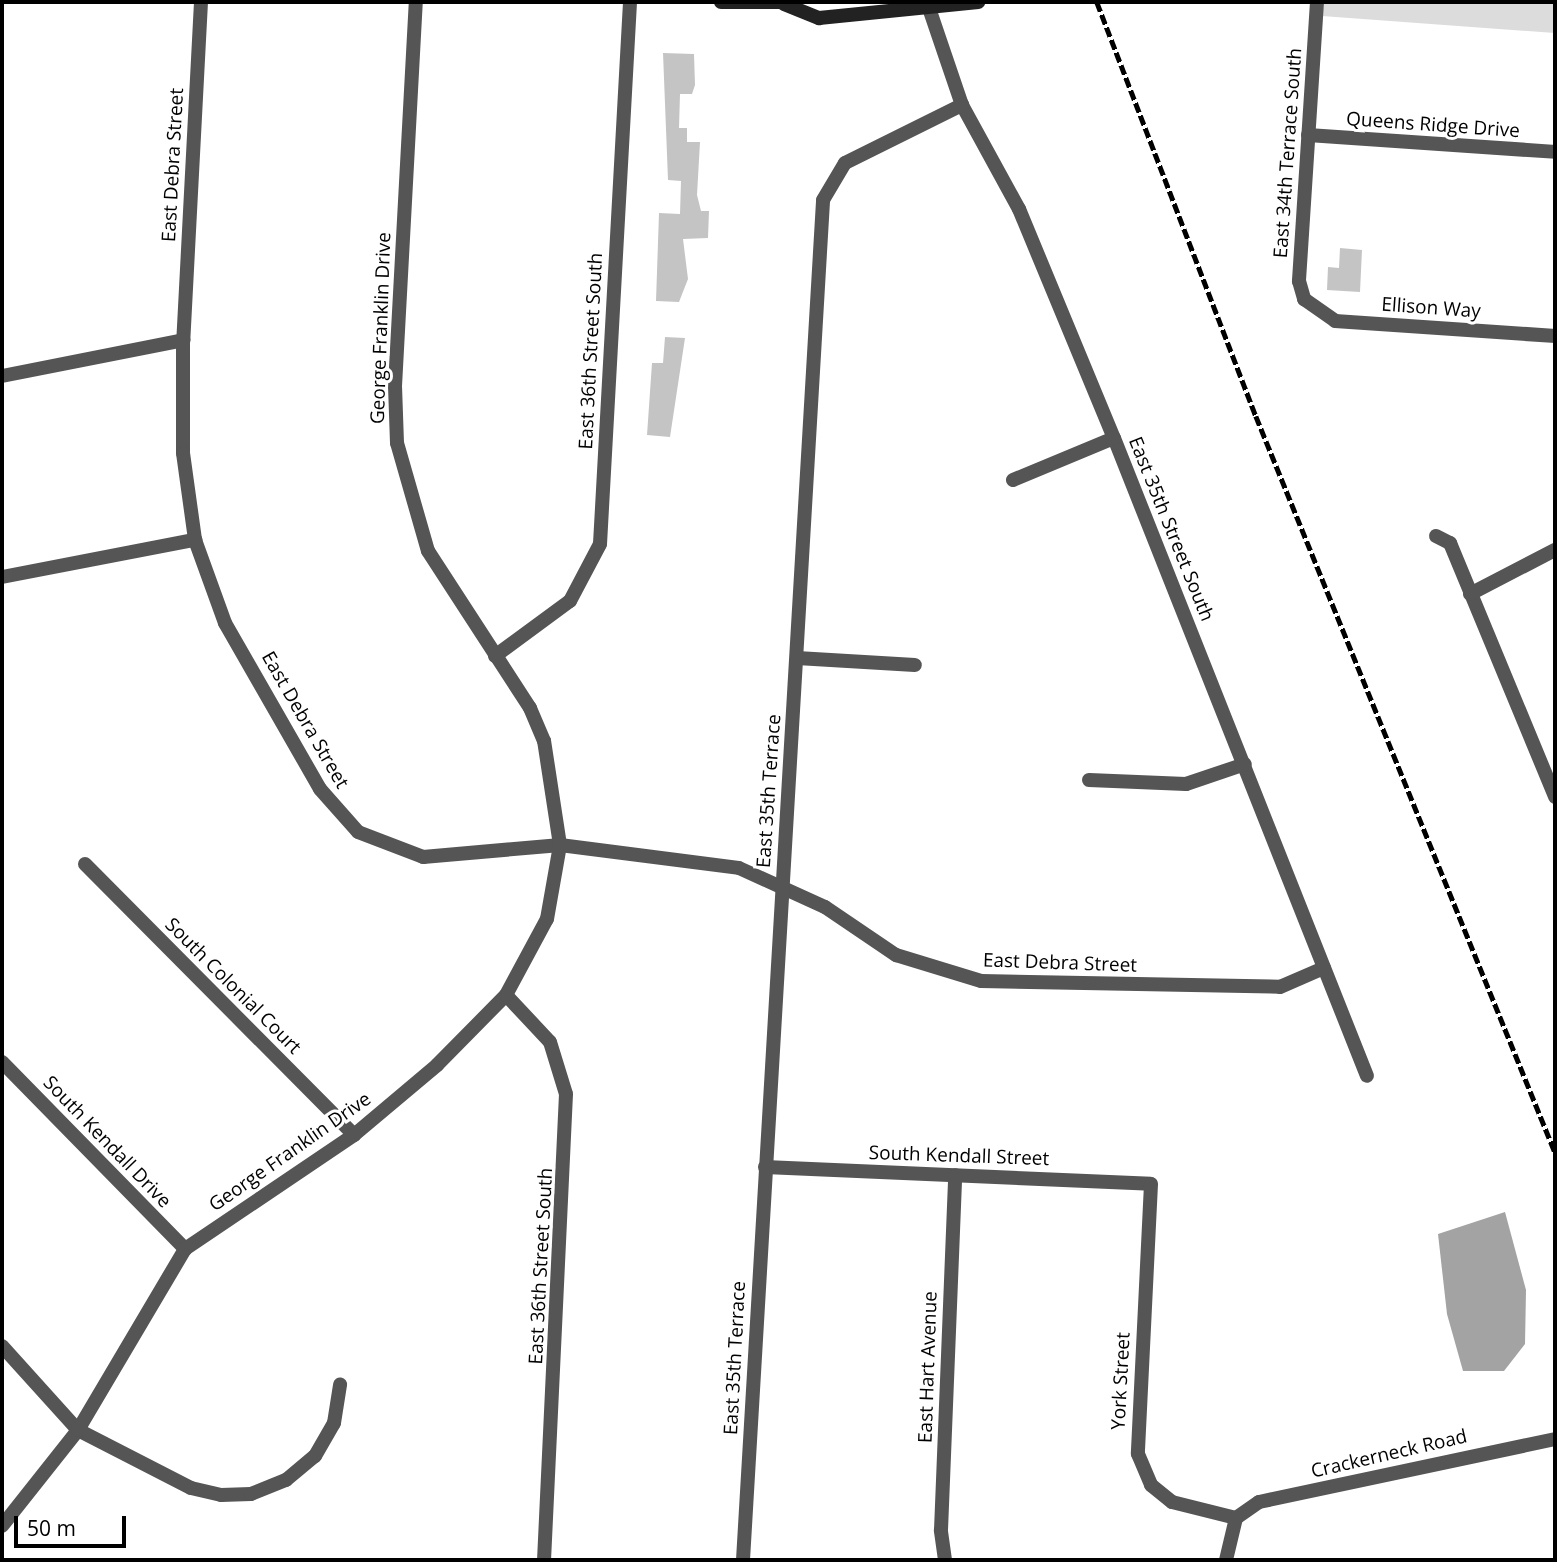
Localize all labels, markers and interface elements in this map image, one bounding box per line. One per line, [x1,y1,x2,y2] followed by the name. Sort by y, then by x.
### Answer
[1269,47,1307,259] street label: East 34th Terrace South
[158,87,188,243] street label: East Debra Street
[1345,108,1521,142] street label: Queens Ridge Drive
[366,232,396,424] street label: George Franklin Drive
[574,252,608,450] street label: East 36th Street South
[1381,293,1481,323] street label: Ellison Way
[1124,433,1218,625] street label: East 35th Street South
[257,647,353,793] street label: East Debra Street
[752,713,786,869] street label: East 35th Terrace
[160,913,306,1059] street label: South Colonial Court
[983,949,1137,977] street label: East Debra Street
[38,1071,176,1213] street label: South Kendall Drive
[205,1088,375,1216] street label: George Franklin Drive
[868,1141,1050,1171] street label: South Kendall Street
[524,1167,558,1365] street label: East 36th Street South
[720,1281,750,1435] street label: East 35th Terrace
[914,1291,942,1443] street label: East Hart Avenue
[1107,1332,1135,1430] street label: York Street
[1309,1425,1469,1483] street label: Crackerneck Road
[18,1502,130,1546] scale bar
[27,1514,76,1542] text: 50 m

